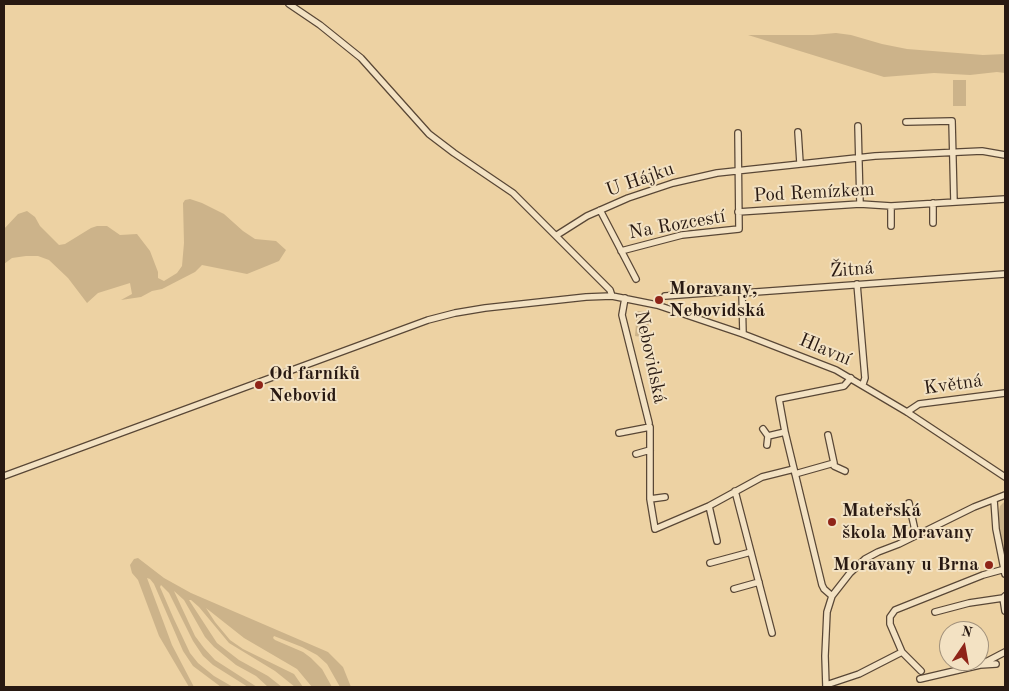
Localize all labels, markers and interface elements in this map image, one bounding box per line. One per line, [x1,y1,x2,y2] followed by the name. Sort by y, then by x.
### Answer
[603,158,677,202] street label: U Hájku
[753,178,875,208] street label: Pod Remízkem
[627,205,727,245] street label: Na Rozcestí
[829,257,875,283] street label: Žitná
[669,278,765,322] place label: Moravany, Nebovidská
[653,294,665,306] marker: Moravany, Nebovidská
[629,308,671,406] street label: Nebovidská
[796,329,854,371] street label: Hlavní
[269,363,360,407] place label: Od farníků Nebovid
[922,370,984,400] street label: Květná
[253,379,265,391] marker: Od farníků Nebovid
[842,500,974,544] place label: Mateřská škola Moravany
[826,516,838,528] marker: Mateřská škola Moravany
[833,554,979,576] place label: Moravany u Brna
[983,559,995,571] marker: Moravany u Brna
[939,621,989,671] north arrow
[960,624,974,640] text: N

